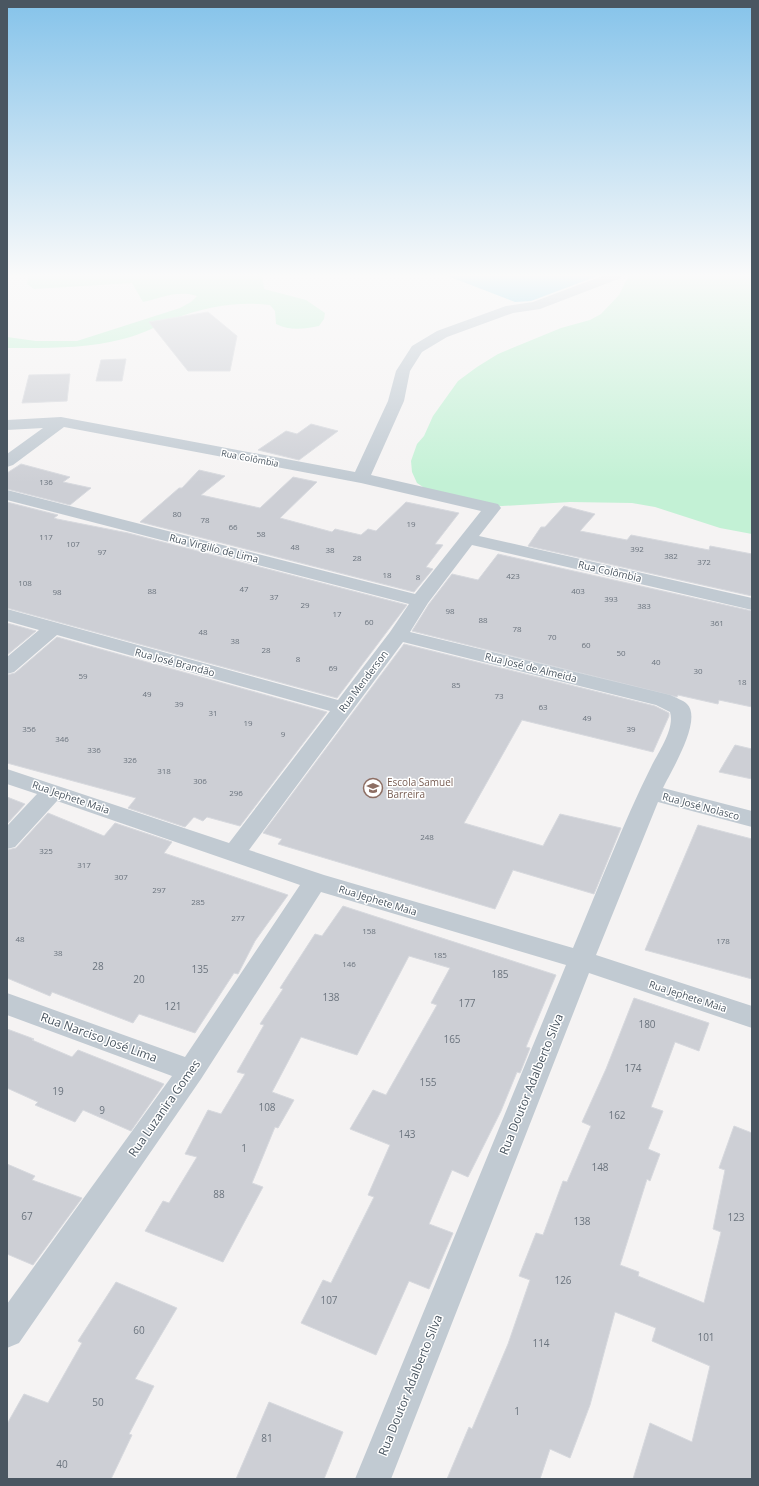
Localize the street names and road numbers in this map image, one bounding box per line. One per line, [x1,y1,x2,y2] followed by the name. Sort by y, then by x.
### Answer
[220,446,280,470] street label: Rua Colômbia
[168,530,260,566] street label: Rua Virgilío de Lima
[577,557,643,585] street label: Rua Colômbia
[134,645,216,679] street label: Rua José Brandão
[335,647,391,715] street label: Rua Menderson
[484,649,578,685] street label: Rua José de Almeida
[30,777,112,817] street label: Rua Jephete Maia
[661,789,741,823] street label: Rua José Nolasco
[337,881,419,919] street label: Rua Jephete Maia
[647,977,729,1015] street label: Rua Jephete Maia
[38,1008,160,1066] street label: Rua Narciso José Lima
[495,1011,567,1157] street label: Rua Doutor Adalberto Silva
[124,1056,204,1160] street label: Rua Luzanira Gomes
[374,1312,446,1458] street label: Rua Doutor Adalberto Silva

